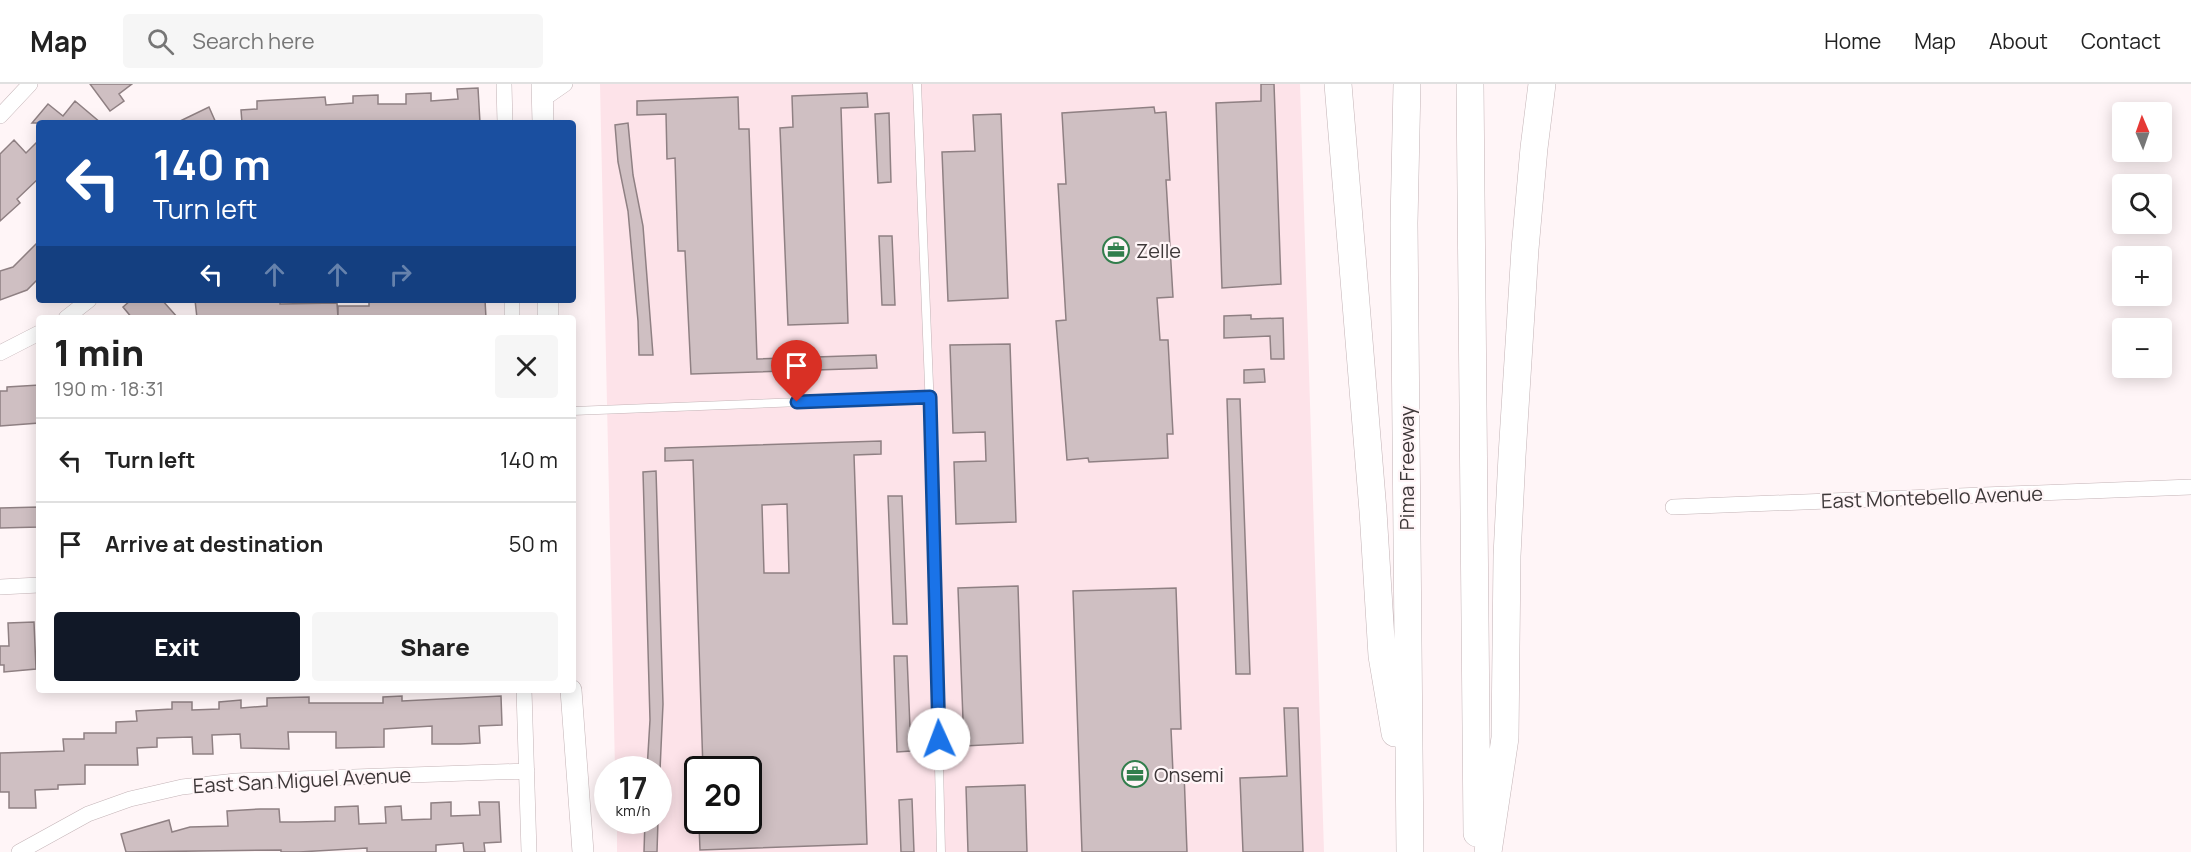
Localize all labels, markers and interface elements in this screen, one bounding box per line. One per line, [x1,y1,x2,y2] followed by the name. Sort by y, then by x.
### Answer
[123,14,543,68] search box
[30,22,87,60] text: Map
[144,25,177,58] icon: search
[192,26,315,56] text: Search here
[1824,27,1881,55] text: Home
[1914,27,1956,55] text: Map
[1989,27,2048,55] text: About
[2081,27,2161,55] text: Contact
[2112,102,2172,162] north arrow
[2112,102,2172,378] map controls
[153,135,271,193] text: 140 m
[54,144,132,222] icon: left
[2112,174,2172,234] button: search
[153,190,257,227] text: Turn left
[1101,235,1131,265] office icon: Zelle
[1136,237,1181,264] place label: Zelle
[2112,246,2172,306] button: +
[195,258,228,291] icon: left
[258,258,291,291] icon: ahead
[321,258,354,291] icon: ahead
[384,258,417,291] icon: right
[2112,318,2172,378] button: −
[54,328,144,377] text: 1 min
[495,335,558,398] button: close
[771,340,822,402] pin
[780,349,813,382] icon: arrive
[54,375,164,402] text: 190 m · 18:31
[1393,405,1420,530] street label: Pima Freeway
[54,444,87,477] icon: left
[105,445,195,475] text: Turn left
[500,445,558,475] text: 140 m
[1821,480,2043,514] street label: East Montebello Avenue
[54,528,87,561] icon: arrive
[105,529,323,559] text: Arrive at destination
[509,529,558,559] text: 50 m
[54,612,300,681] button: Exit
[312,612,558,681] button: Share
[907,707,971,771] position arrow
[684,756,762,834] speed limit sign: 20
[1120,759,1150,789] office icon: Onsemi
[192,761,412,799] street label: East San Miguel Avenue
[1154,761,1224,788] place label: Onsemi
[618,767,648,808] text: 17
[616,800,650,821] text: km/h

